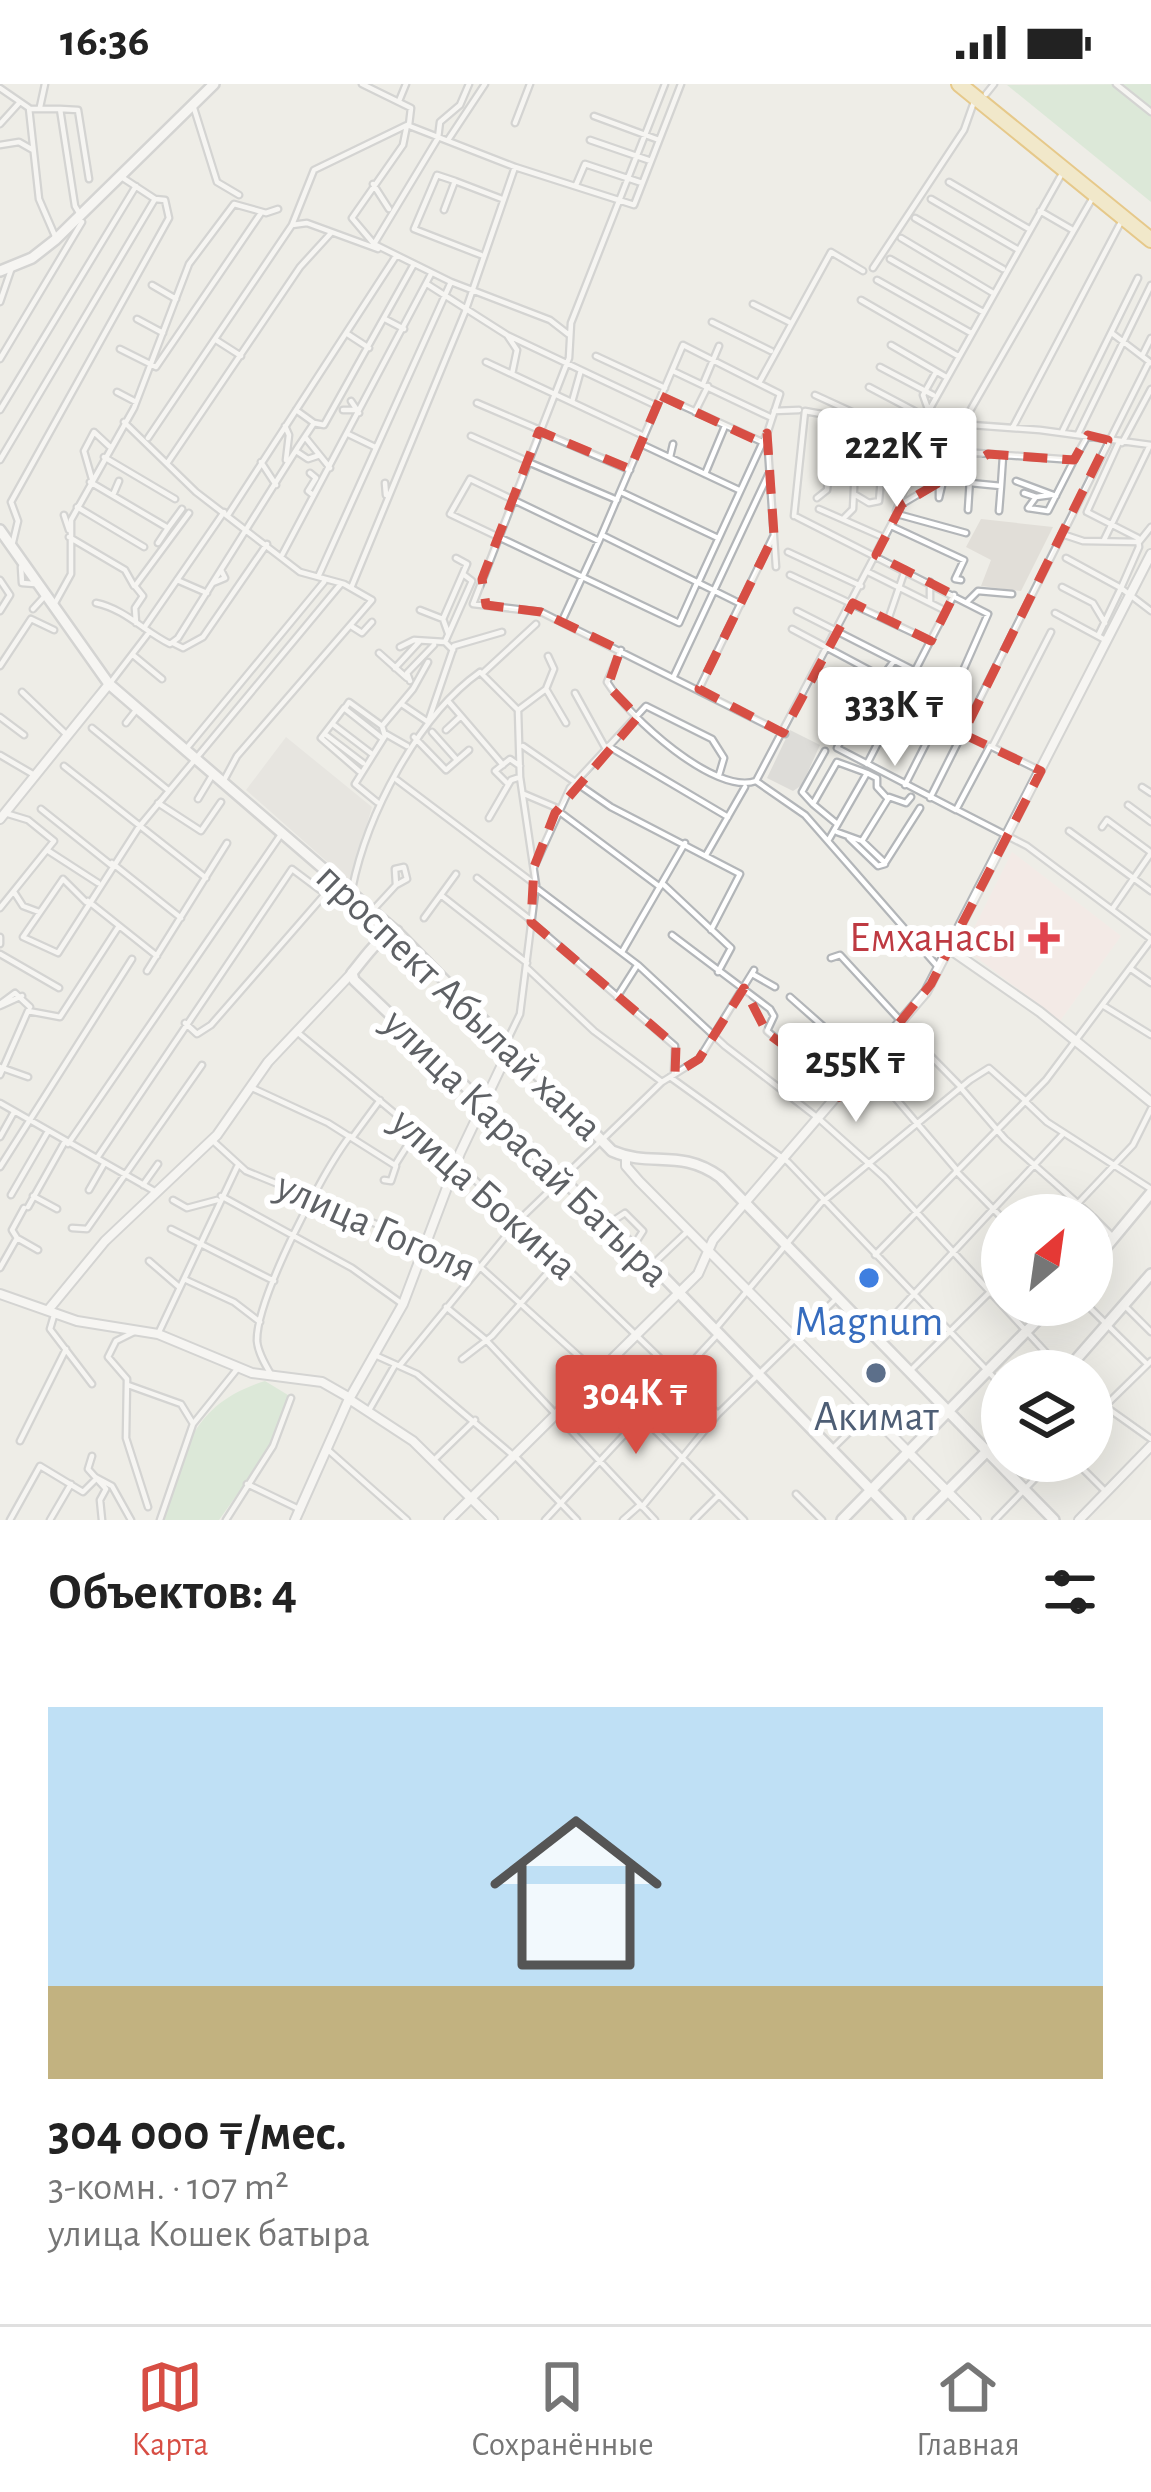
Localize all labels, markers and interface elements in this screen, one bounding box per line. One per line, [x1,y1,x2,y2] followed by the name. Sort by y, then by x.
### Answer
[60,19,149,64] text: 16:36
[799,408,995,510] pin: 222K ₸
[845,427,950,466] text: 222K ₸
[797,667,993,769] pin: 333K ₸
[845,686,945,725] text: 333K ₸
[308,855,610,1149] street label: проспект Абылай хана
[849,917,1017,959] place label: Емханасы
[1028,922,1060,954] marker: Емханасы
[374,1000,677,1295] street label: улица Карасай Батыра
[758,1023,954,1125] pin: 255K ₸
[805,1042,907,1081] text: 255K ₸
[382,1100,585,1288] street label: улица Бокина
[269,1164,482,1290] street label: улица Гоголя
[981,1194,1113,1326] north arrow
[981,1194,1113,1482] map controls
[856,1265,882,1291] marker: Magnum
[795,1301,943,1343] place label: Magnum
[981,1350,1113,1482] button: layers
[538,1355,734,1457] pin: 304K ₸
[863,1360,889,1386] marker: Акимат
[583,1374,689,1413] text: 304K ₸
[813,1396,939,1438] place label: Акимат
[1037,1559,1103,1625] icon: filters
[48,1567,297,1618] text: Объектов: 4
[468,1785,684,2001] icon: home
[48,2108,347,2159] text: 304 000 ₸/мес.
[48,2168,289,2207] text: 3-комн. · 107 m²
[48,2215,370,2254] text: улица Кошек батыра
[131,2354,209,2466] tab: Карта
[471,2354,654,2466] tab: Сохранённые
[916,2354,1020,2466] tab: Главная

